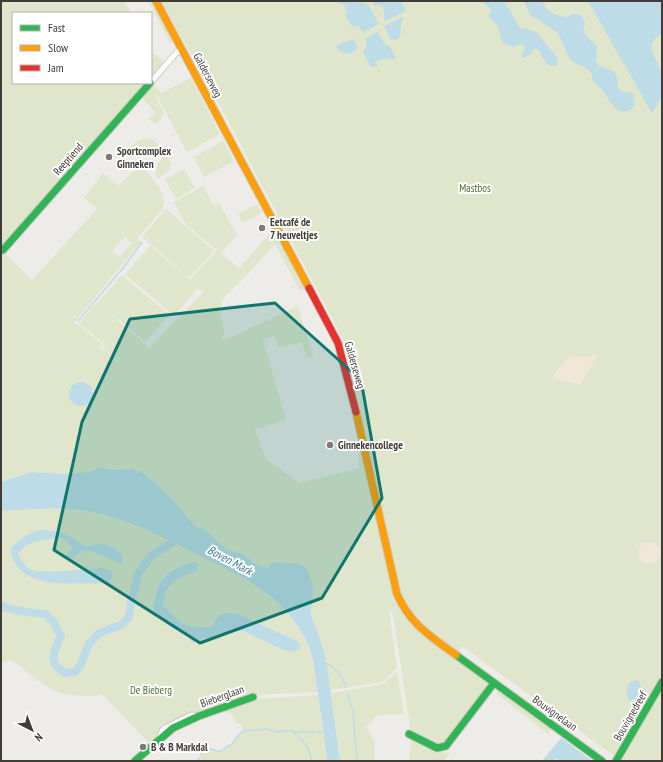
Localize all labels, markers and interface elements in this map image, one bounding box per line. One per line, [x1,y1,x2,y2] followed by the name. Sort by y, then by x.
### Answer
[12,12,152,84] legend
[48,20,66,35] text: Fast
[48,40,69,55] text: Slow
[190,50,226,100] street label: Galderseweg
[47,60,64,75] text: Jam
[50,140,86,178] street label: Reeptiend
[117,144,171,171] place label: Sportcomplex Ginneken
[104,152,114,162] marker: Sportcomplex Ginneken
[459,181,491,195] park label: Mastbos
[270,215,318,242] place label: Eetcafé de 7 heuveltjes
[257,223,267,233] marker: Eetcafé de 7 heuveltjes
[342,340,368,390] street label: Galderseweg
[338,438,403,452] place label: Ginnekencollege
[325,440,335,450] marker: Ginnekencollege
[205,542,256,579] water label: Boven Mark
[198,682,246,710] street label: Bieberglaan
[130,683,172,697] park label: De Bieberg
[610,688,650,743] street label: Bouvignedreef
[530,692,580,734] street label: Bouvignelaan
[12,710,52,750] north arrow
[32,730,46,745] text: N
[151,740,208,754] place label: B & B Markdal
[138,742,148,752] marker: B & B Markdal

